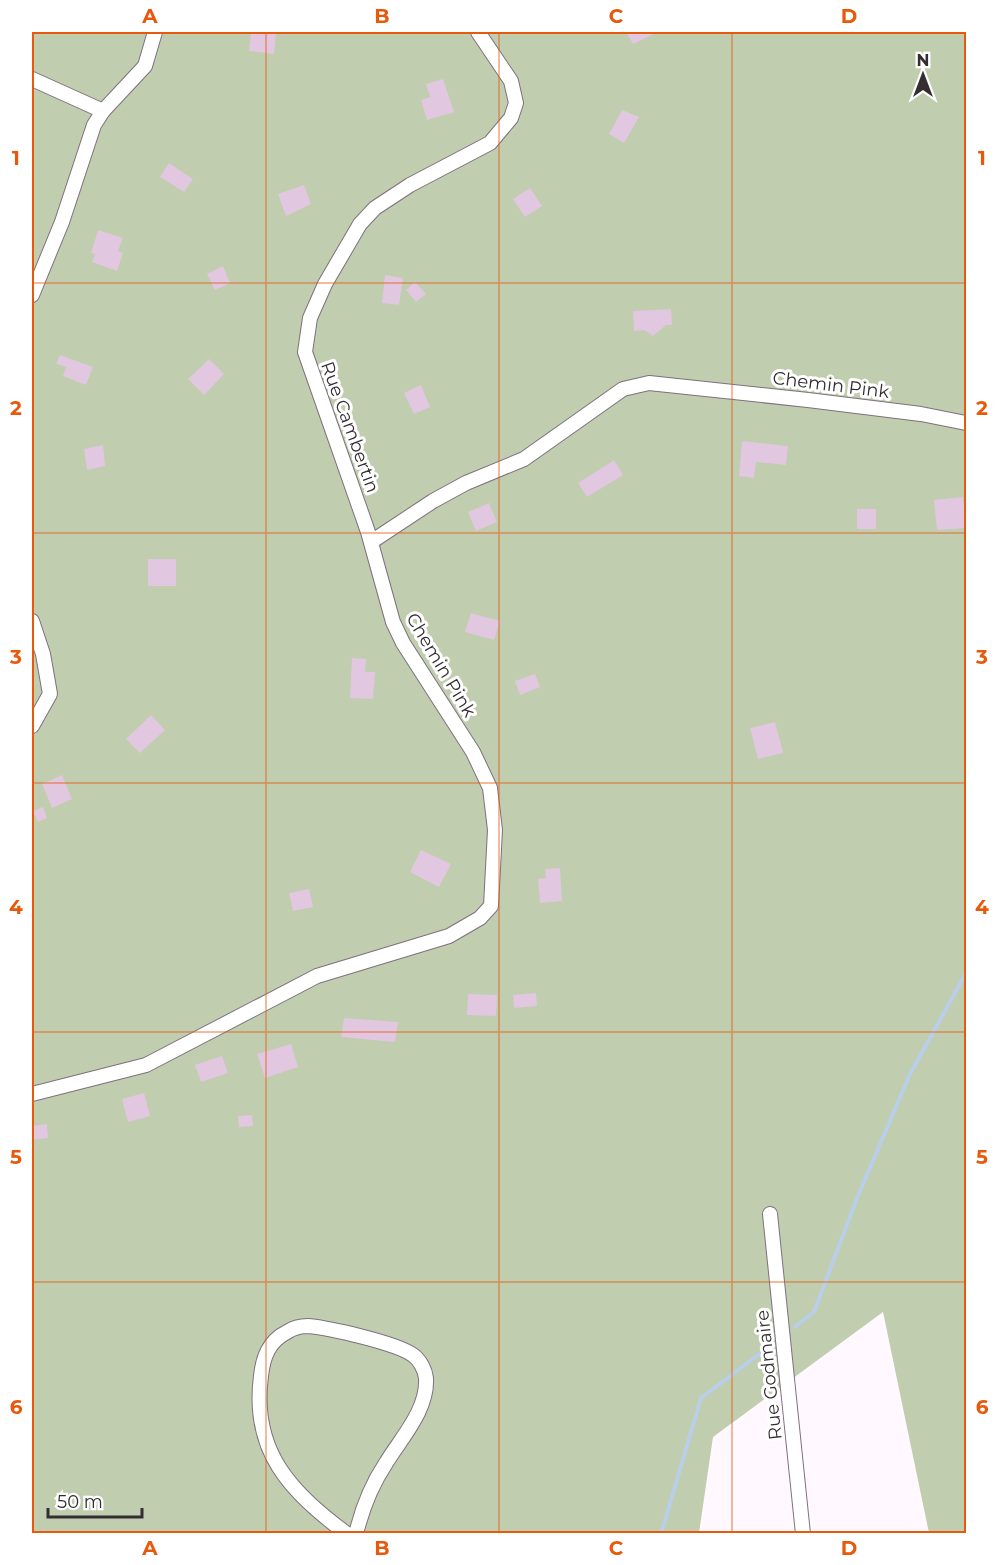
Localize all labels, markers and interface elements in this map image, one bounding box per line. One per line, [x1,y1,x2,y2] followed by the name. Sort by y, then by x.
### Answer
[141,4,158,28] text: A
[374,4,390,28] text: B
[609,4,624,28] text: C
[841,4,857,28] text: D
[893,45,953,105] north arrow
[917,51,929,70] text: N
[12,146,20,170] text: 1
[978,146,986,170] text: 1
[316,358,384,496] street label: Rue Cambertin
[771,367,891,403] street label: Chemin Pink
[10,396,22,420] text: 2
[976,396,988,420] text: 2
[401,609,481,721] street label: Chemin Pink
[9,645,22,669] text: 3
[975,645,988,669] text: 3
[9,895,23,919] text: 4
[975,895,989,919] text: 4
[10,1145,22,1169] text: 5
[976,1145,988,1169] text: 5
[751,1309,787,1441] street label: Rue Godmaire
[10,1395,23,1419] text: 6
[976,1395,989,1419] text: 6
[48,1481,142,1519] scale bar
[57,1491,103,1513] text: 50 m
[141,1536,158,1560] text: A
[374,1536,390,1560] text: B
[609,1536,624,1560] text: C
[841,1536,857,1560] text: D

